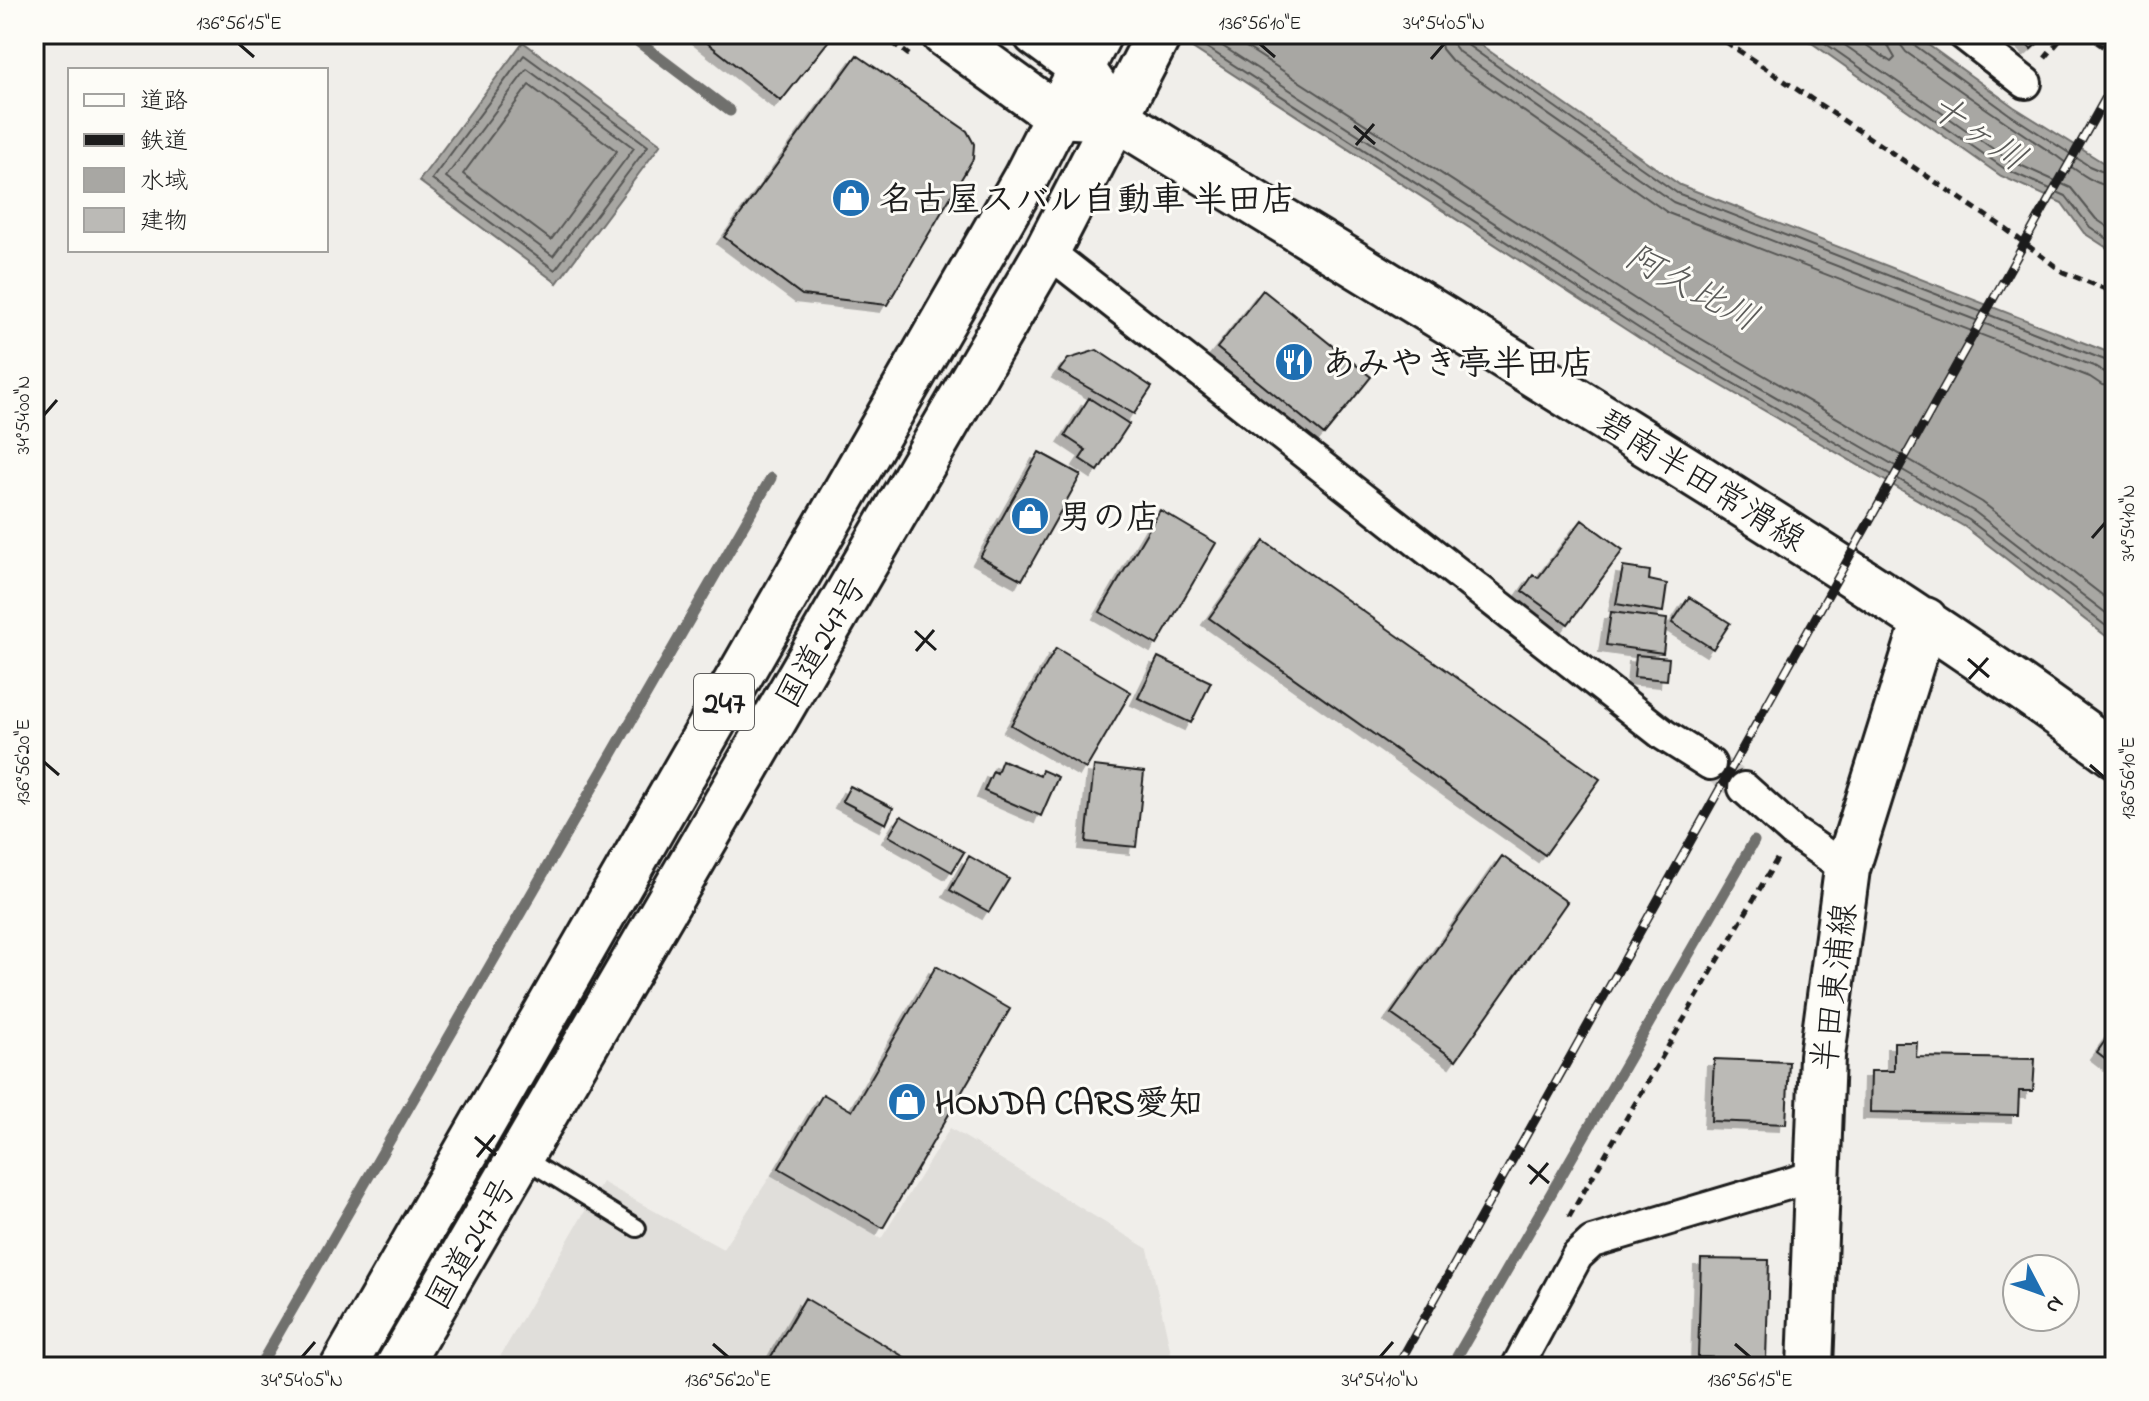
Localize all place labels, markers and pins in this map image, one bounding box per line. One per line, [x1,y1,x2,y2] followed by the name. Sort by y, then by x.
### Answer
[830,177,872,219] shop icon: 名古屋スバル自動車 半田店
[879,177,1296,227] place label: 名古屋スバル自動車 半田店
[1273,341,1315,383] restaurant icon: あみやき亭半田店
[1322,341,1594,391] place label: あみやき亭半田店
[1009,495,1051,537] shop icon: 男の店
[1058,495,1160,545] place label: 男の店
[886,1081,928,1123] shop icon: HONDA CARS愛知
[935,1081,1203,1131] place label: HONDA CARS愛知

